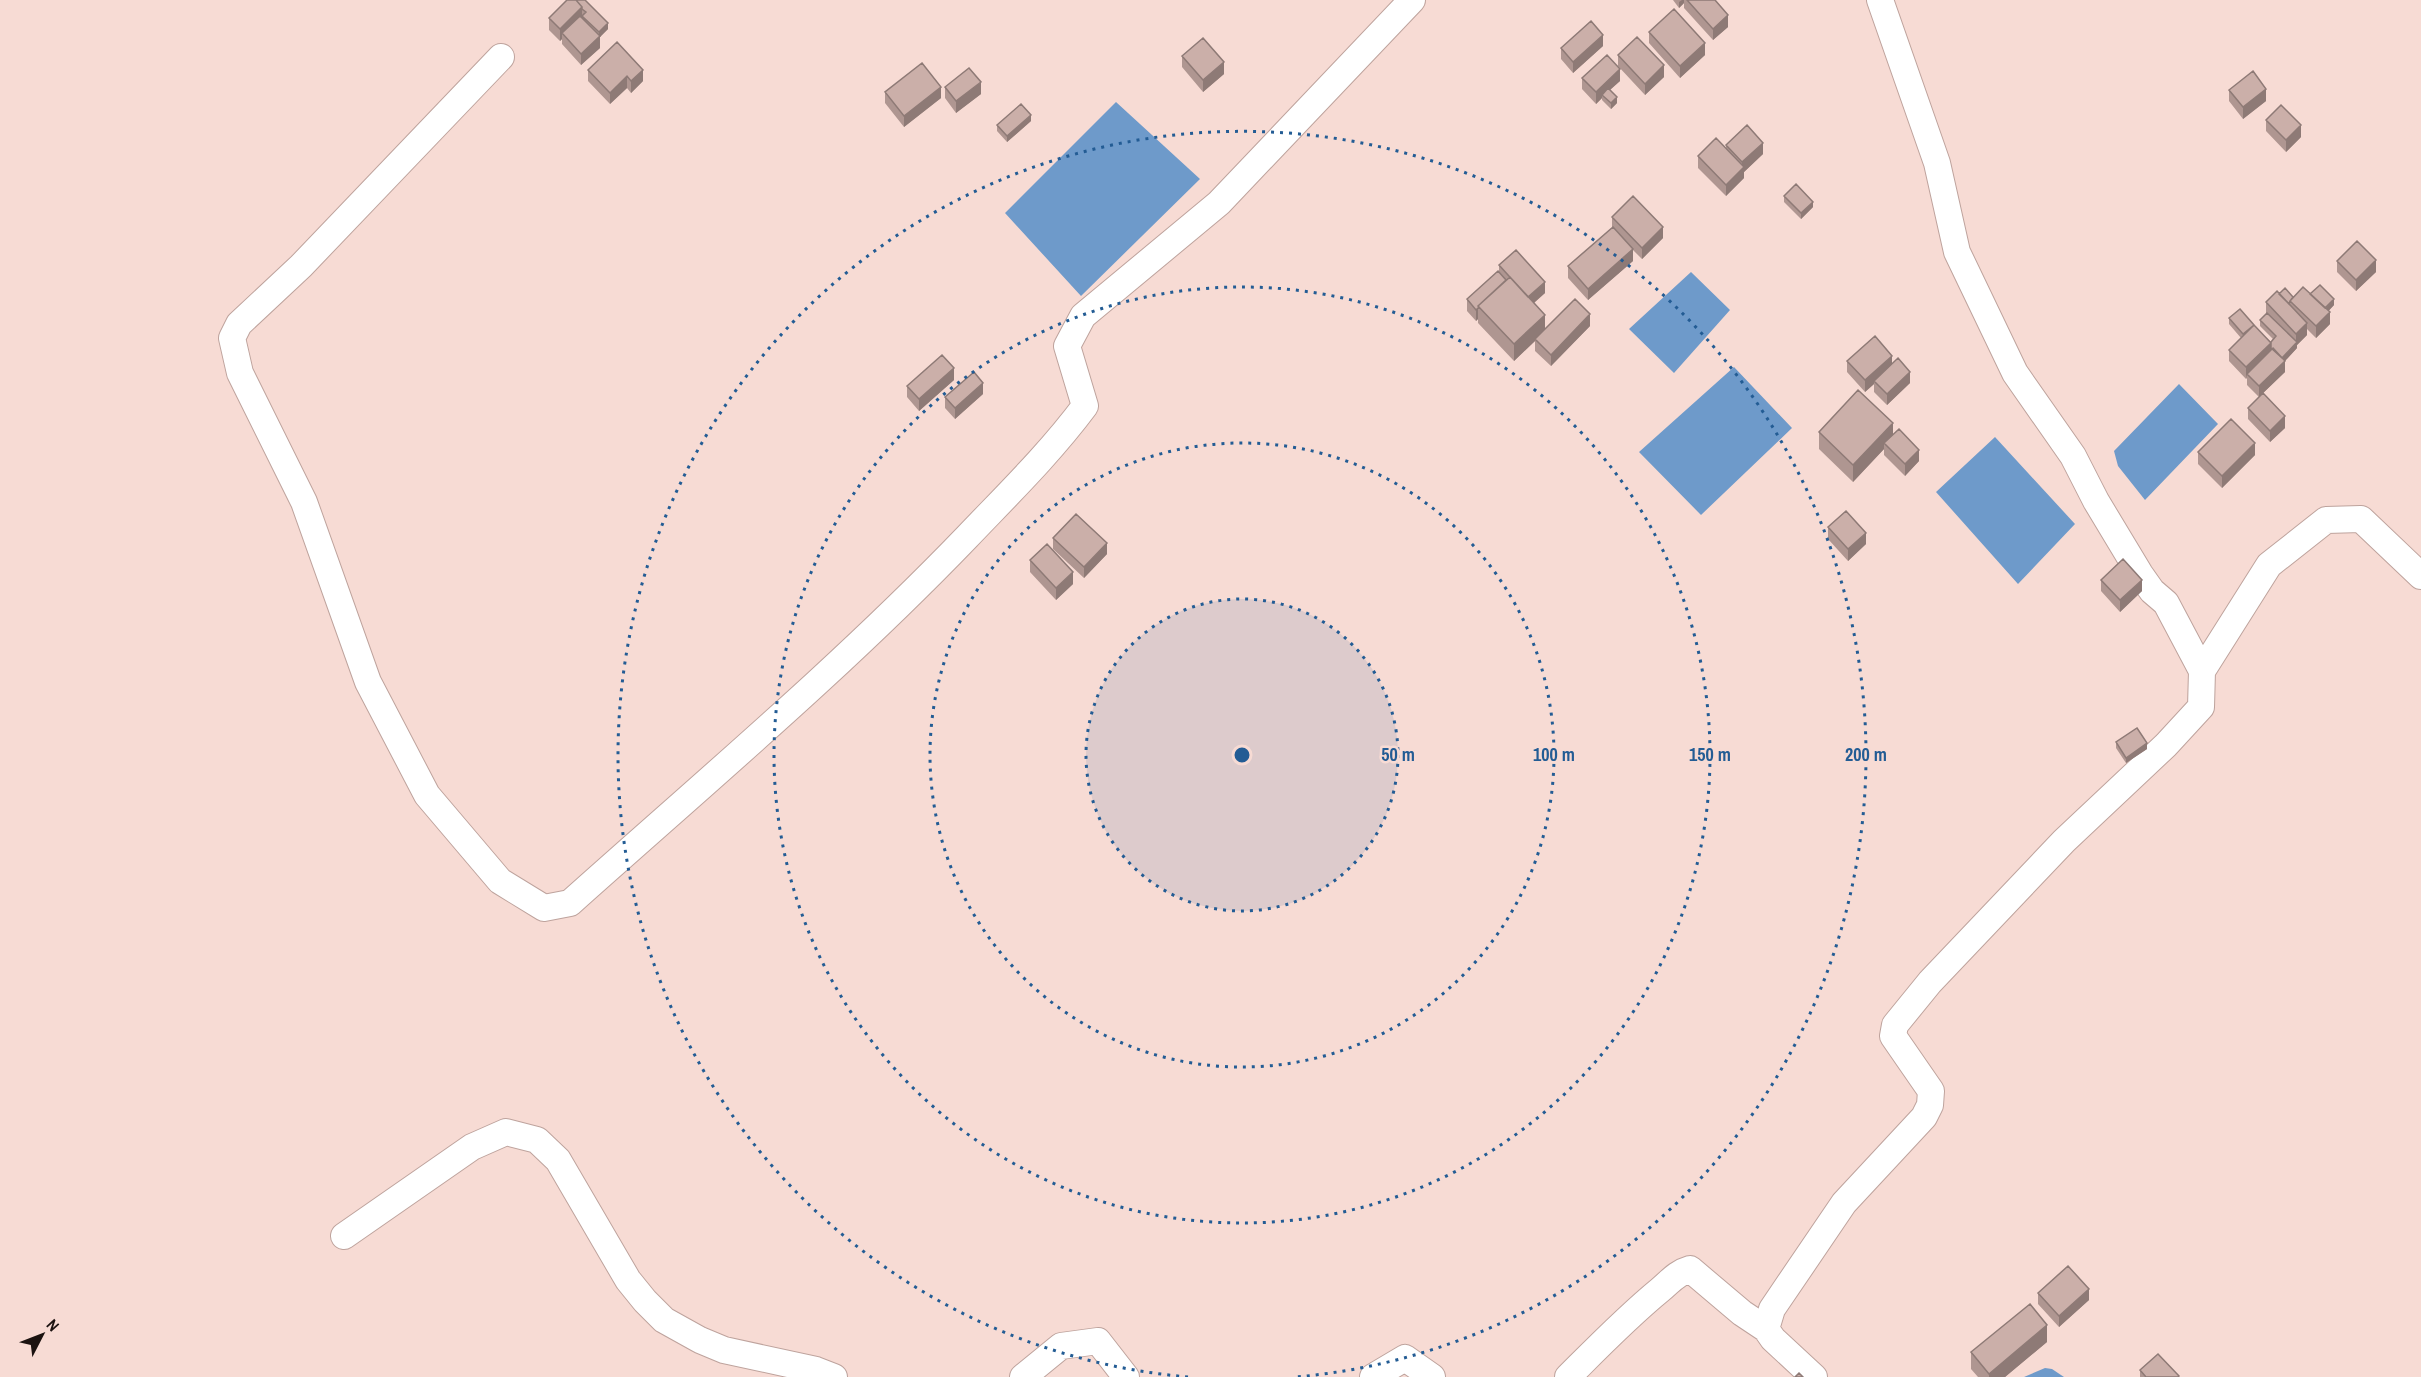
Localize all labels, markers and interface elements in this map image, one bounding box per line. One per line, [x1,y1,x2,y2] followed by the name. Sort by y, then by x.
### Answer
[1381,742,1415,767] text: 50 m
[1533,742,1575,767] text: 100 m
[1689,742,1731,767] text: 150 m
[1845,742,1887,767] text: 200 m
[1232,745,1252,765] centre of rings
[12,1305,72,1365] north arrow
[42,1314,64,1336] text: N

